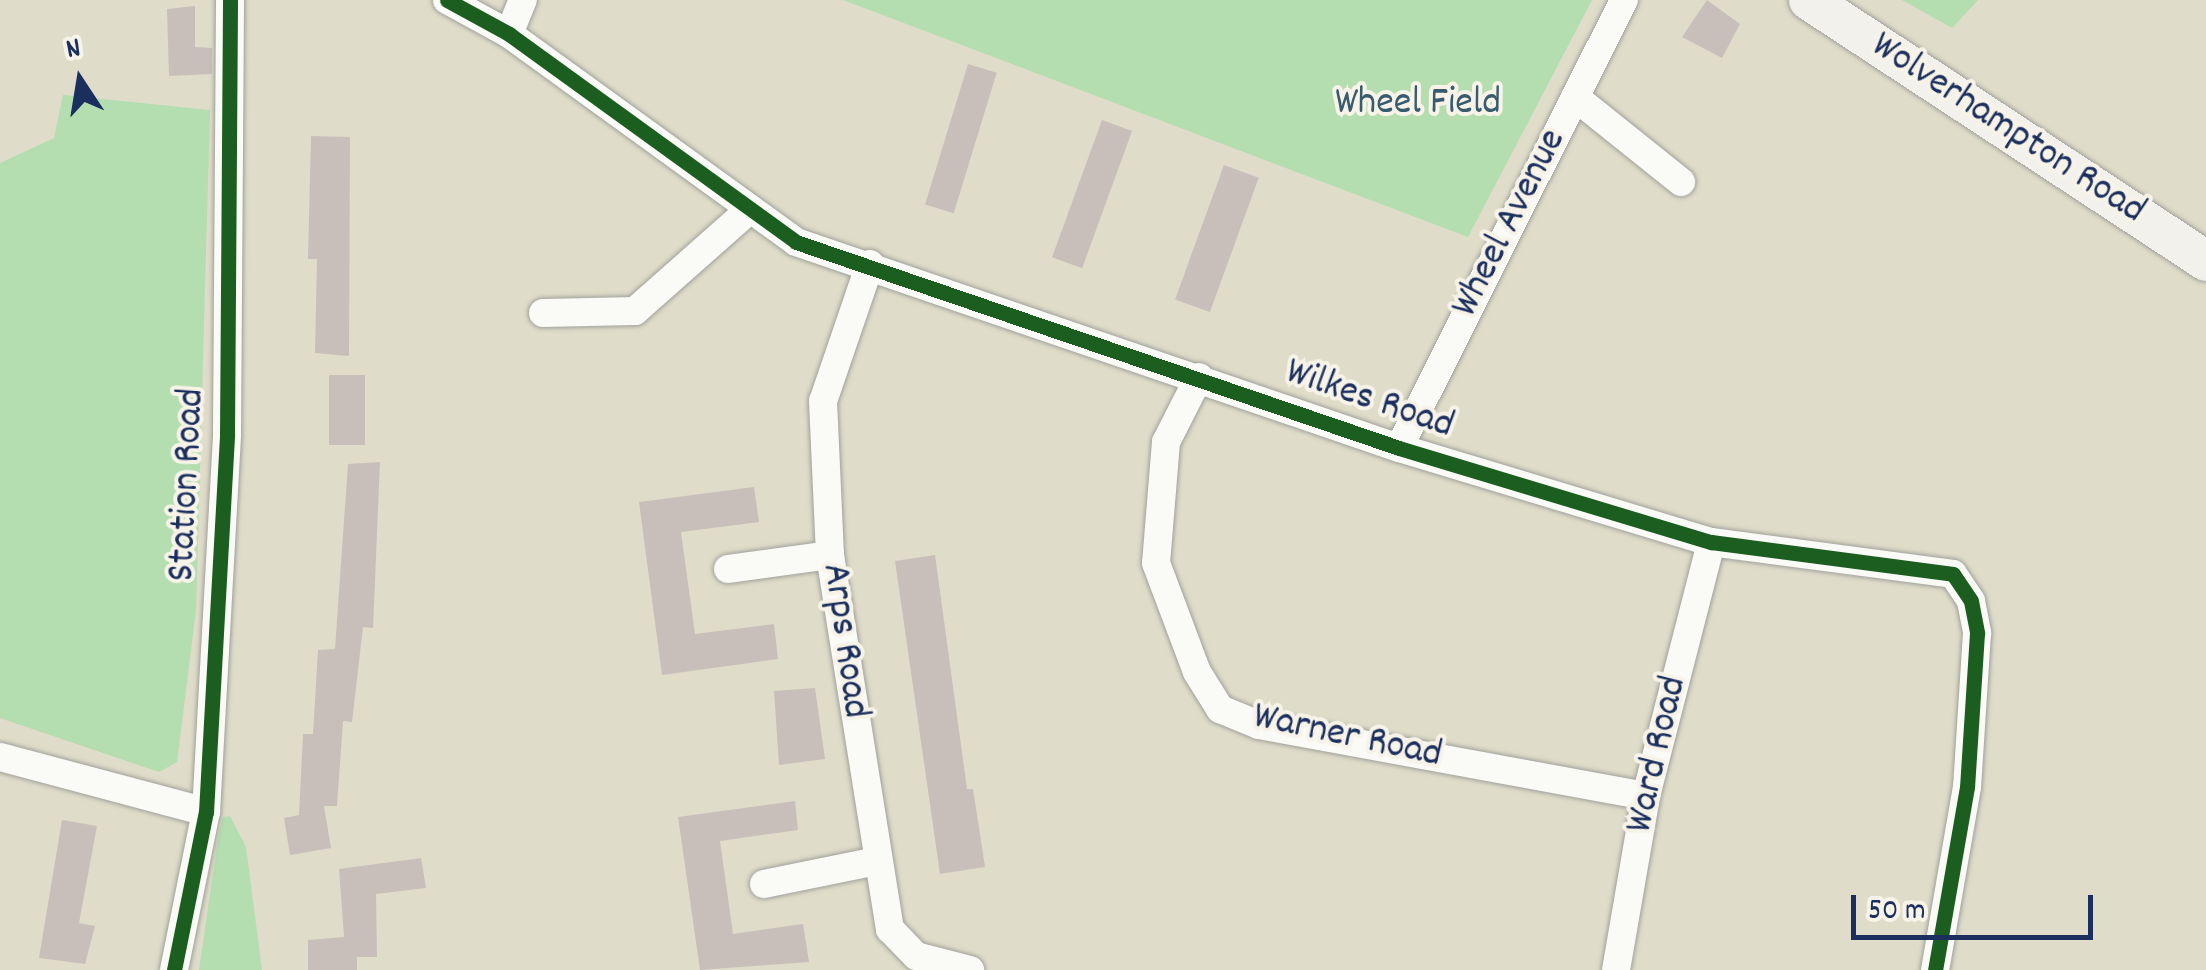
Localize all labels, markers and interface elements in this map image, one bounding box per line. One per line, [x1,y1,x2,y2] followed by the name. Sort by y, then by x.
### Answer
[1861,23,2153,237] street label: Wolverhampton Road
[30,30,130,130] north arrow
[63,30,85,72] text: N
[1335,81,1501,129] park label: Wheel Field
[1443,122,1579,326] street label: Wheel Avenue
[1279,350,1459,452] street label: Wilkes Road
[160,387,218,583] street label: Station Road
[808,560,878,722] street label: Arps Road
[1618,672,1700,838] street label: Ward Road
[1248,695,1446,781] street label: Warner Road
[1856,875,2098,937] scale bar
[1868,891,1926,934] text: 50 m

